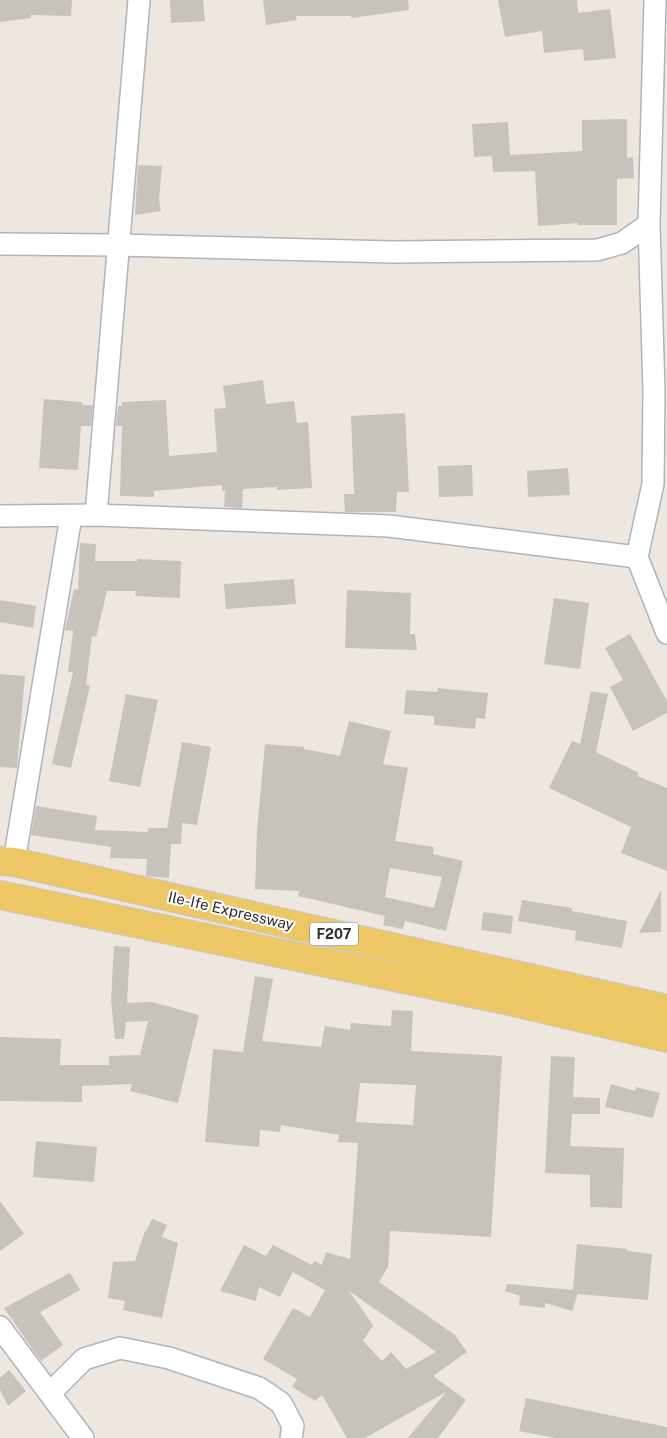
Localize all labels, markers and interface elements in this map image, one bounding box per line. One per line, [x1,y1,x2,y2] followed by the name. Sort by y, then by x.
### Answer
[167,888,296,933] street label: Ile-Ife Expressway
[310,922,358,946] road number: F207

